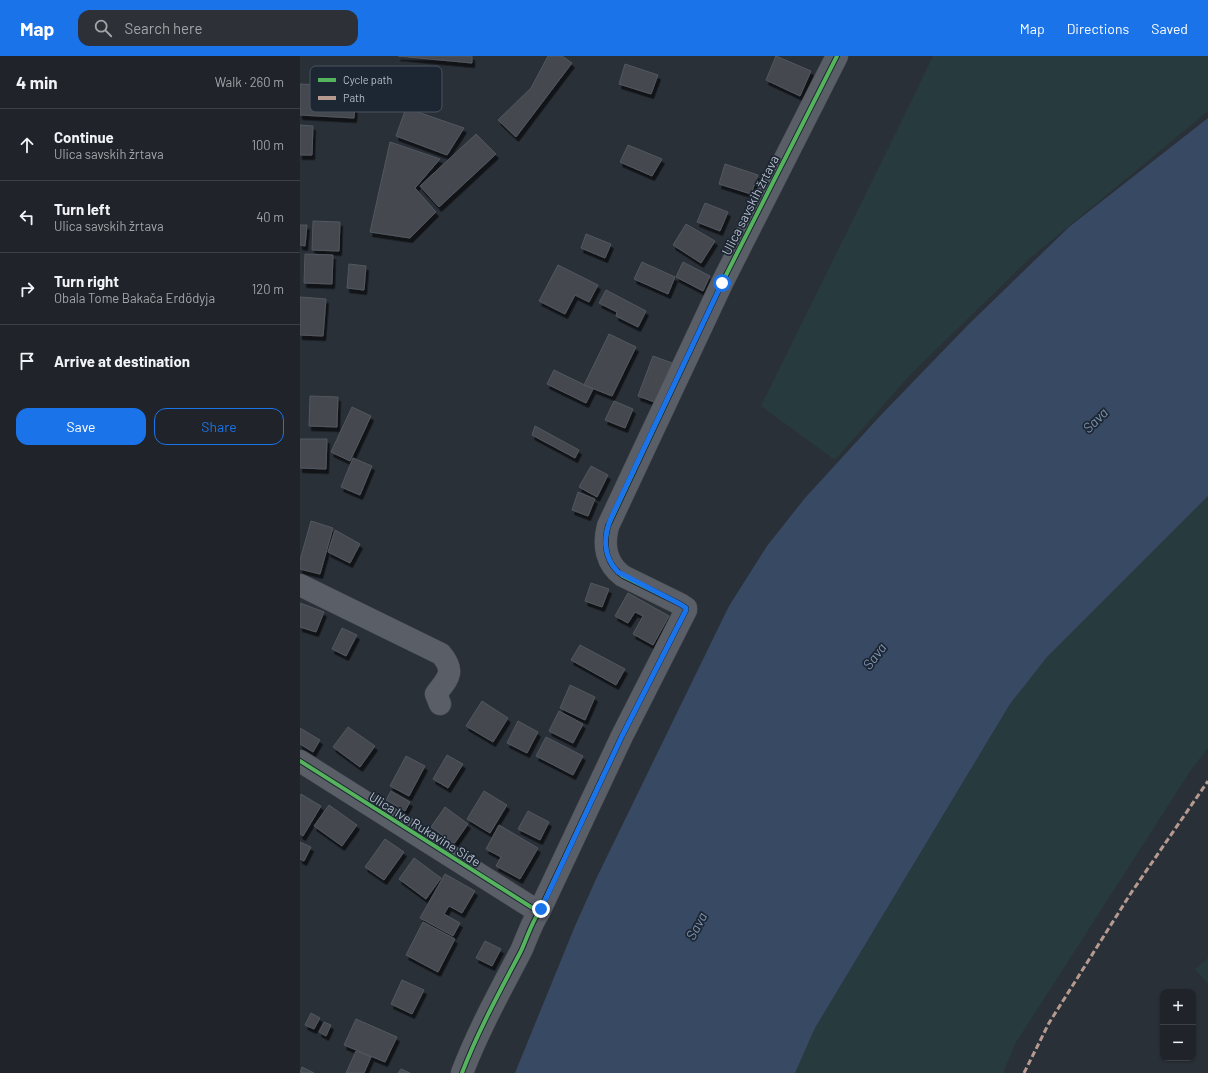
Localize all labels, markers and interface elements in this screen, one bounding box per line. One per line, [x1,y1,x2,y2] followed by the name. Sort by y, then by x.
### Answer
[78,10,358,46] search box
[20,17,54,40] text: Map
[92,17,114,39] icon: search
[124,19,202,37] text: Search here
[1020,20,1045,37] text: Map
[1067,20,1129,37] text: Directions
[1151,20,1188,37] text: Saved
[310,66,442,112] legend
[16,72,58,92] text: 4 min
[343,73,393,86] text: Cycle path
[215,74,284,90] text: Walk · 260 m
[343,91,365,104] text: Path
[54,128,114,146] text: Continue
[16,134,38,156] icon: ahead
[251,137,284,153] text: 100 m
[54,146,164,162] text: Ulica savskih žrtava
[718,153,782,257] street label: Ulica savskih žrtava
[54,200,110,218] text: Turn left
[16,206,38,228] icon: left
[256,209,284,225] text: 40 m
[54,218,164,234] text: Ulica savskih žrtava
[54,272,119,290] text: Turn right
[713,274,731,292] route start
[16,278,38,300] icon: right
[252,281,284,297] text: 120 m
[54,290,215,306] text: Obala Tome Bakača Erdödyja
[16,350,38,372] icon: arrive
[54,352,190,370] text: Arrive at destination
[1079,404,1111,436] water label: Sava
[16,408,146,445] button: Save
[154,408,284,445] button: Share
[859,639,889,673] water label: Sava
[366,788,484,870] street label: Ulica Ive Rukavine Siđe
[532,900,550,918] route end
[682,909,710,943] water label: Sava
[1160,989,1196,1061] map controls
[1160,989,1196,1025] button: +
[1160,1025,1196,1061] button: −

